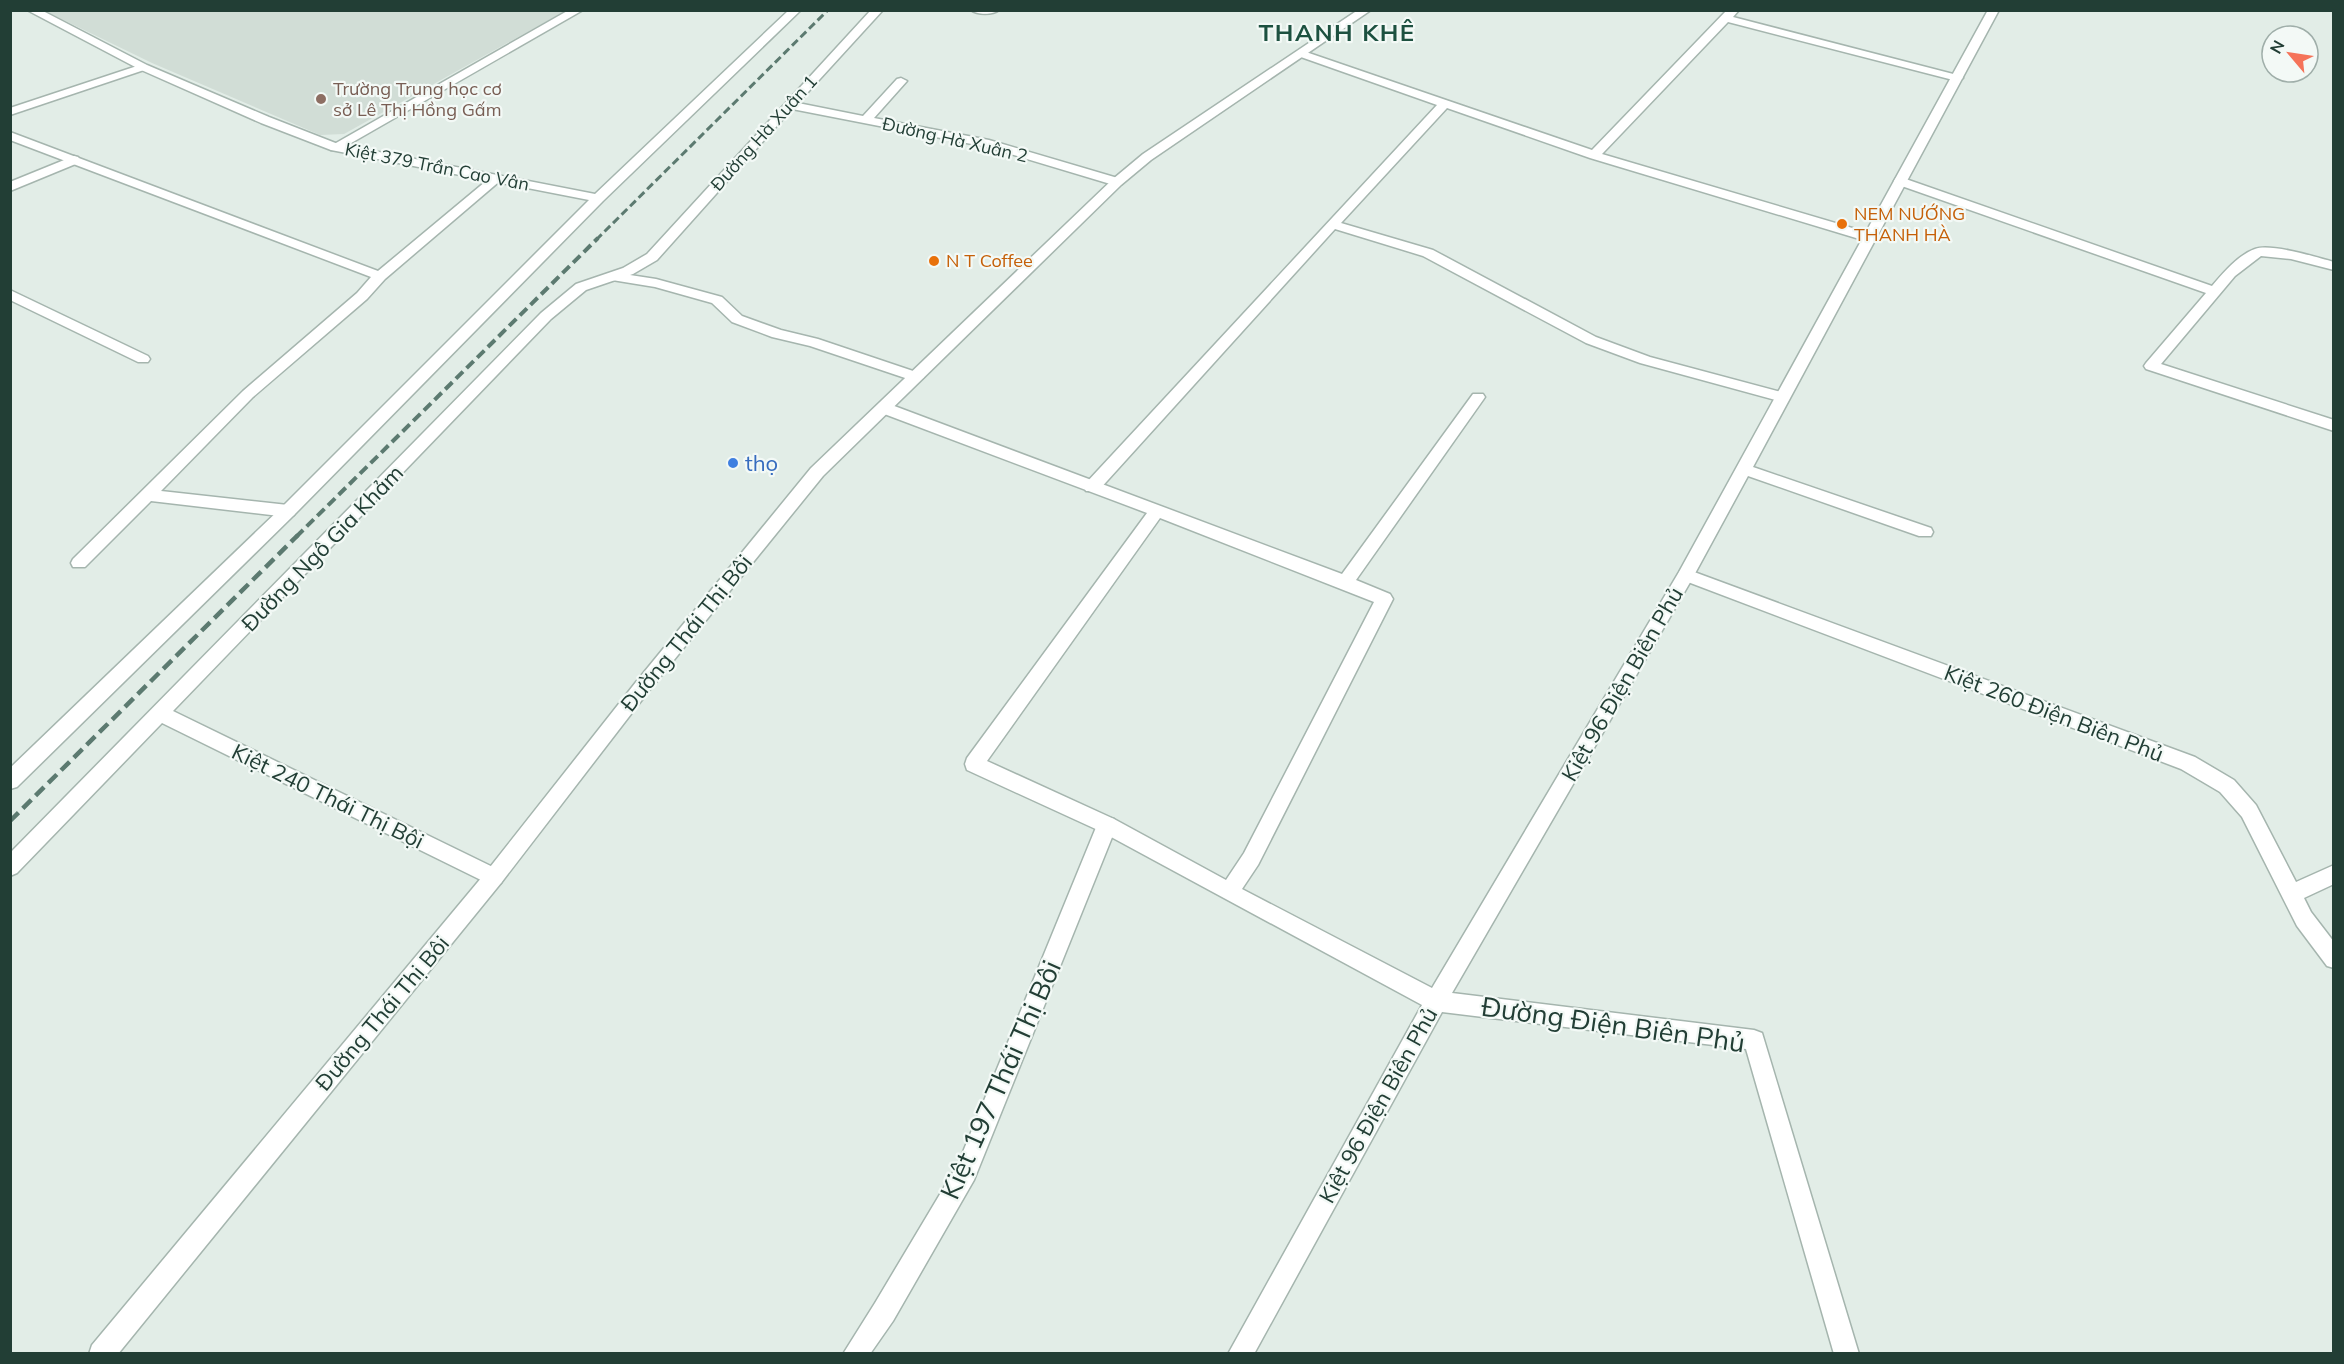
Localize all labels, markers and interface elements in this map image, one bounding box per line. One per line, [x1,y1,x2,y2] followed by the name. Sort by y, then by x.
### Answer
[1258,17,1416,47] district label: THANH KHÊ
[2260,24,2320,84] north arrow
[2265,37,2289,57] text: N
[705,70,822,196] street label: Đường Hà Xuân 1
[333,77,502,121] place label: Trường Trung học cơ sở Lê Thị Hồng Gấm
[314,92,328,106] marker: Trường Trung học cơ sở Lê Thị Hồng Gấm
[880,112,1030,167] street label: Đường Hà Xuân 2
[343,137,531,196] street label: Kiệt 379 Trần Cao Vân
[1854,202,1965,246] place label: NEM NƯỚNG THANH HÀ
[1835,217,1849,231] marker: NEM NƯỚNG THANH HÀ
[946,249,1033,272] place label: N T Coffee
[927,254,941,268] marker: N T Coffee
[745,449,778,477] place label: thọ
[726,456,740,470] marker: thọ
[235,459,409,637] street label: Đường Ngô Gia Khảm
[614,549,758,717] street label: Đường Thái Thị Bôi
[1555,582,1689,786] street label: Kiệt 96 Điện Biên Phủ
[1940,658,2168,768] street label: Kiệt 260 Điện Biên Phủ
[227,737,429,855] street label: Kiệt 240 Thái Thị Bội
[309,930,455,1096] street label: Đường Thái Thị Bôi
[932,955,1068,1204] street label: Kiệt 197 Thái Thị Bôi
[1479,989,1747,1059] street label: Đường Điện Biên Phủ
[1312,1002,1444,1208] street label: Kiệt 96 Điện Biên Phủ

